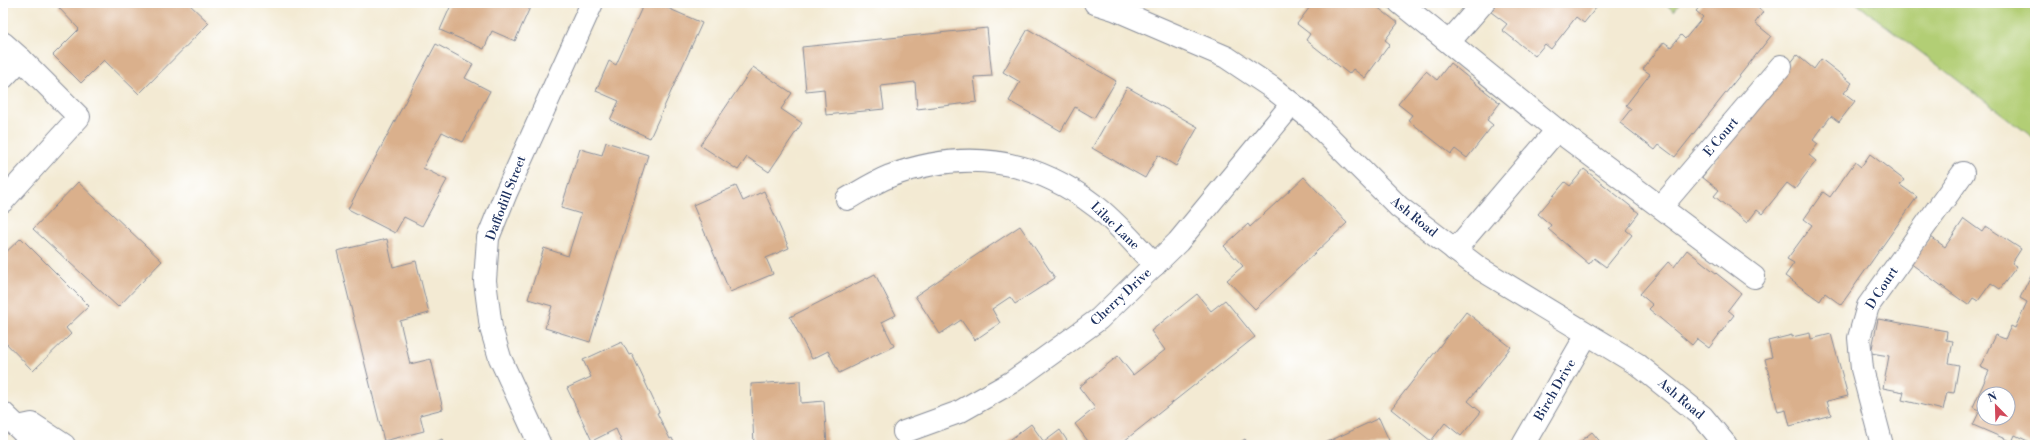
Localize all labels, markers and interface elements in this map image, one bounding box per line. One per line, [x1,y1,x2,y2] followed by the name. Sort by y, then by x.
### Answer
[1700,114,1742,160] street label: E Court
[482,153,530,243] street label: Daffodill Street
[1387,193,1441,241] street label: Ash Road
[1087,199,1143,254] street label: Lilac Lane
[1087,264,1155,329] street label: Cherry Drive
[1862,264,1902,312] street label: D Court
[1530,356,1579,425] street label: Birch Drive
[1654,374,1708,423] street label: Ash Road
[1976,386,2016,426] north arrow
[1986,389,1999,406] text: N

